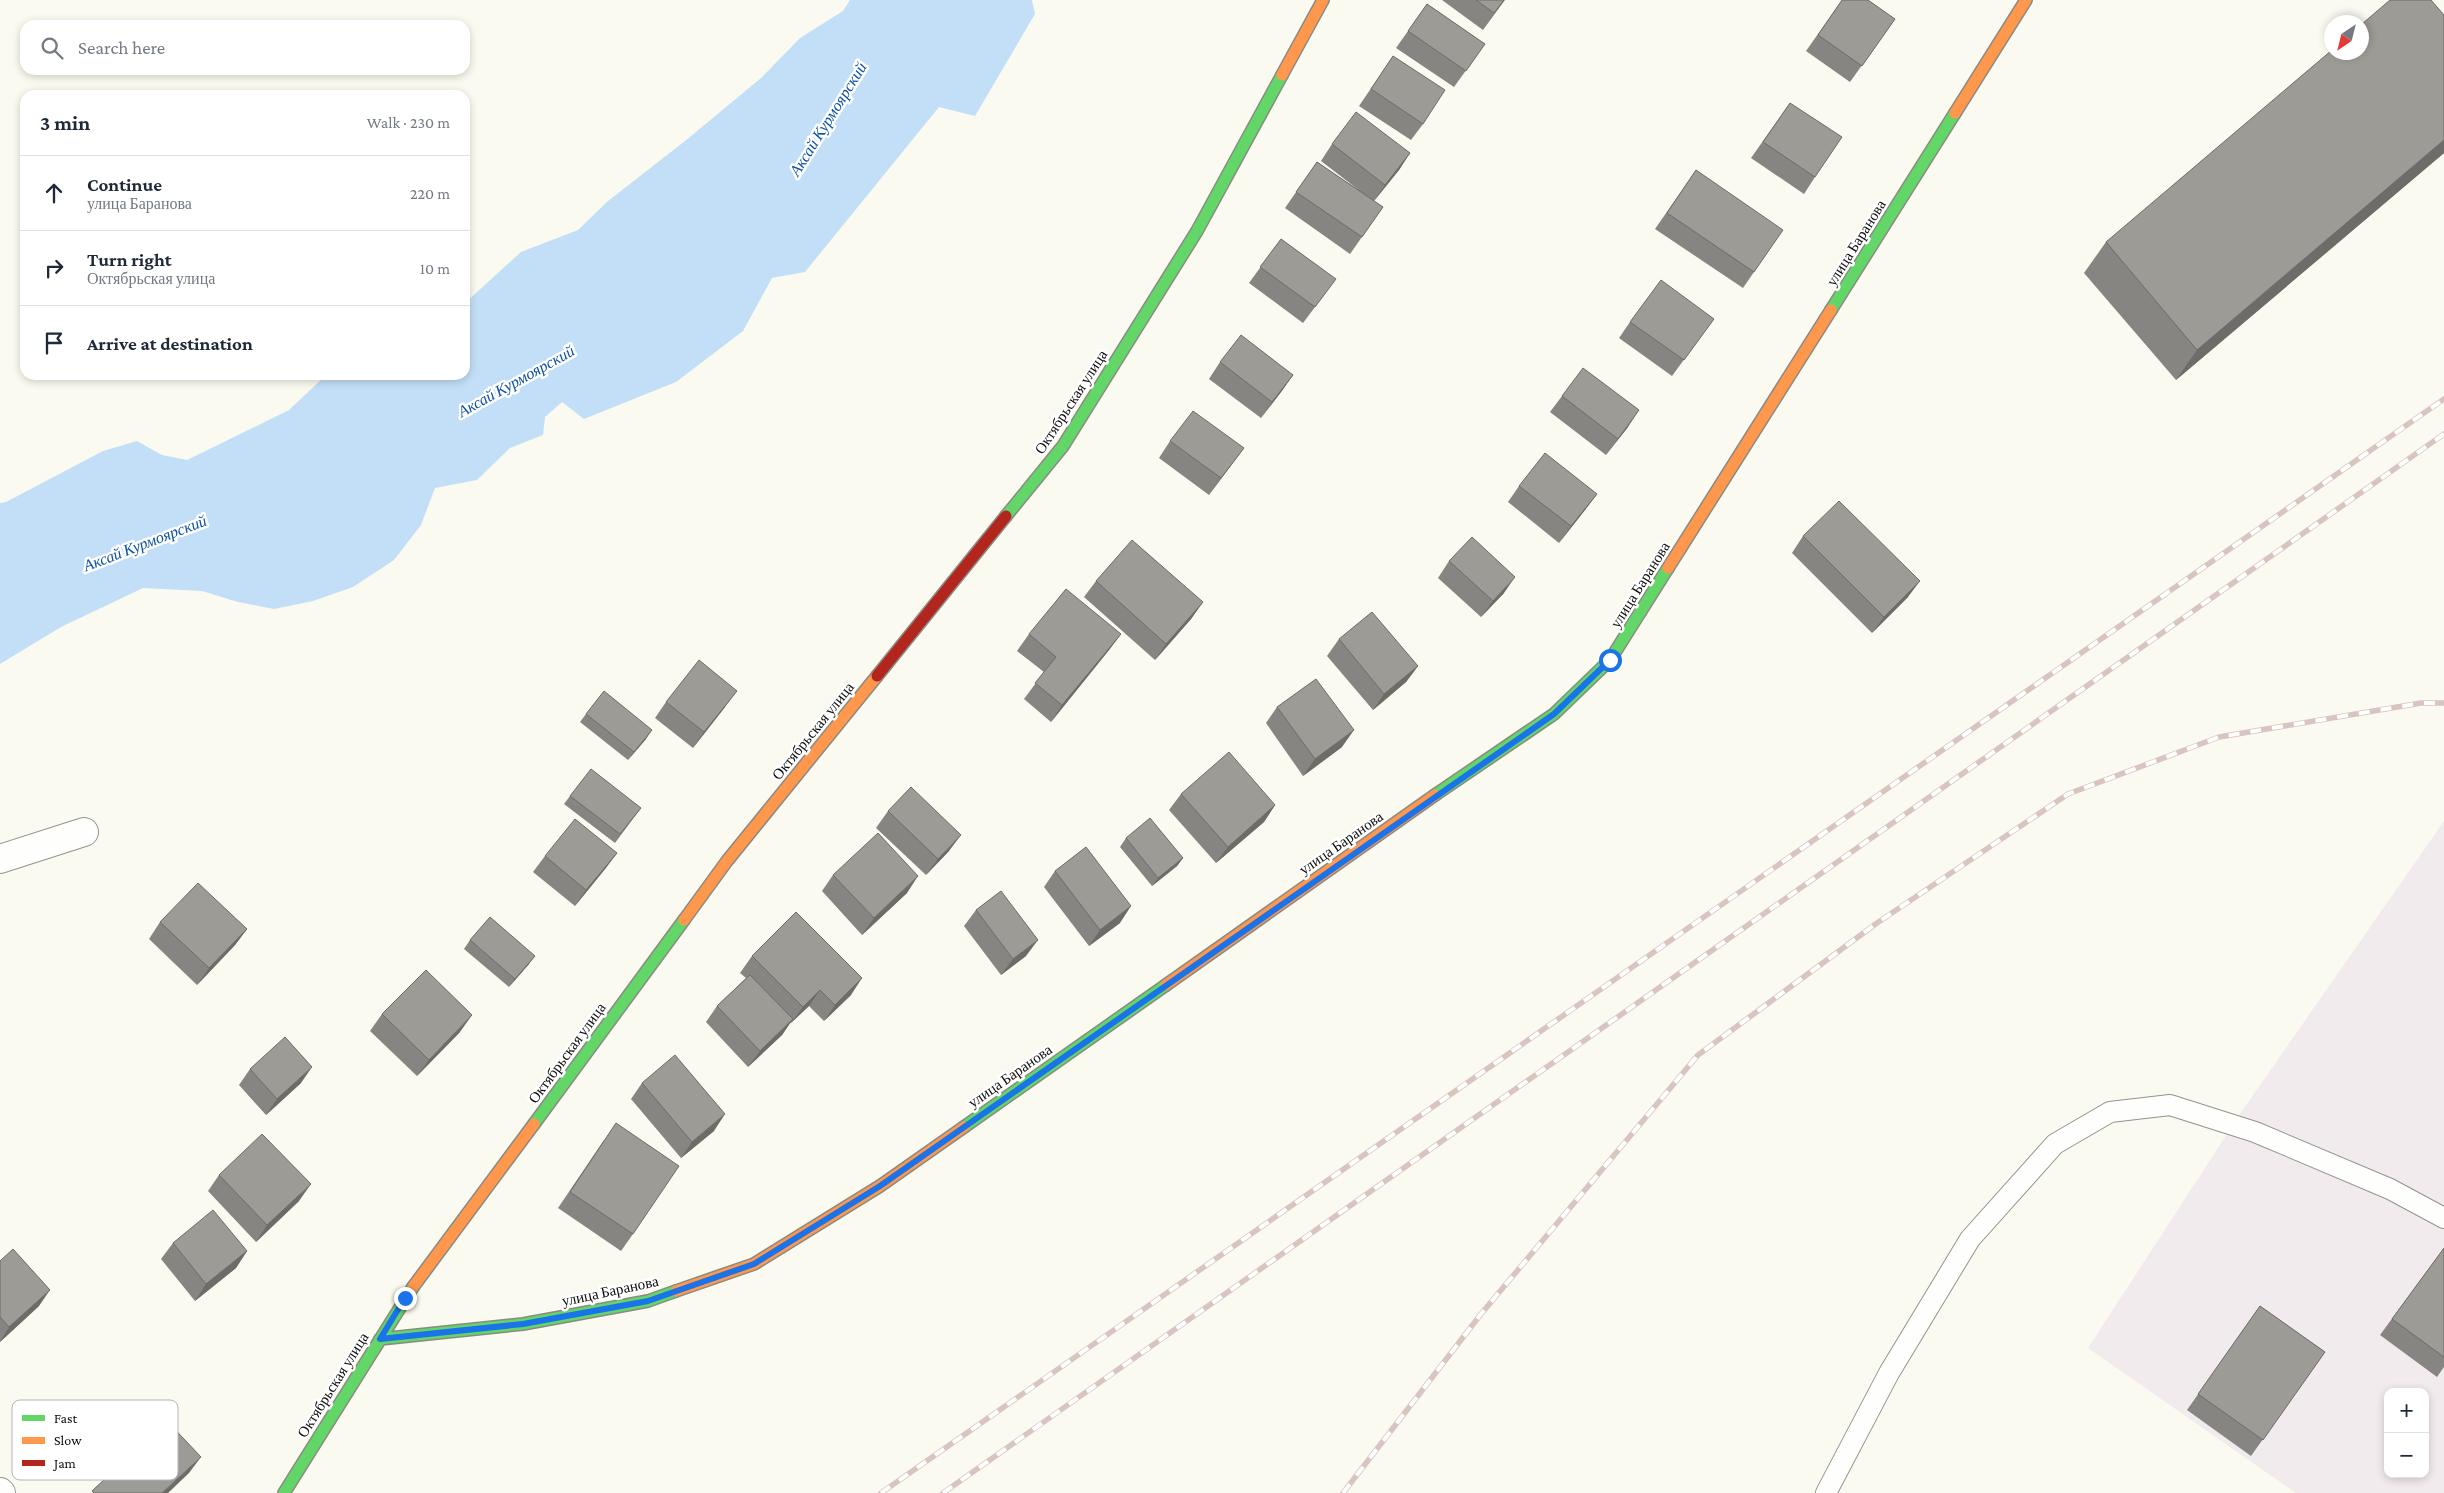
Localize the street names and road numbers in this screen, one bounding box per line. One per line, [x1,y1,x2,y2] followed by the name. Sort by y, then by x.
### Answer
[1823,197,1889,289] street label: улица Баранова
[1032,347,1111,457] street label: Октябрьская улица
[1607,539,1673,631] street label: улица Баранова
[769,679,857,783] street label: Октябрьская улица
[1296,808,1386,878] street label: улица Баранова
[525,999,609,1106] street label: Октябрьская улица
[965,1041,1055,1111] street label: улица Баранова
[560,1273,660,1309] street label: улица Баранова
[294,1329,372,1440] street label: Октябрьская улица

